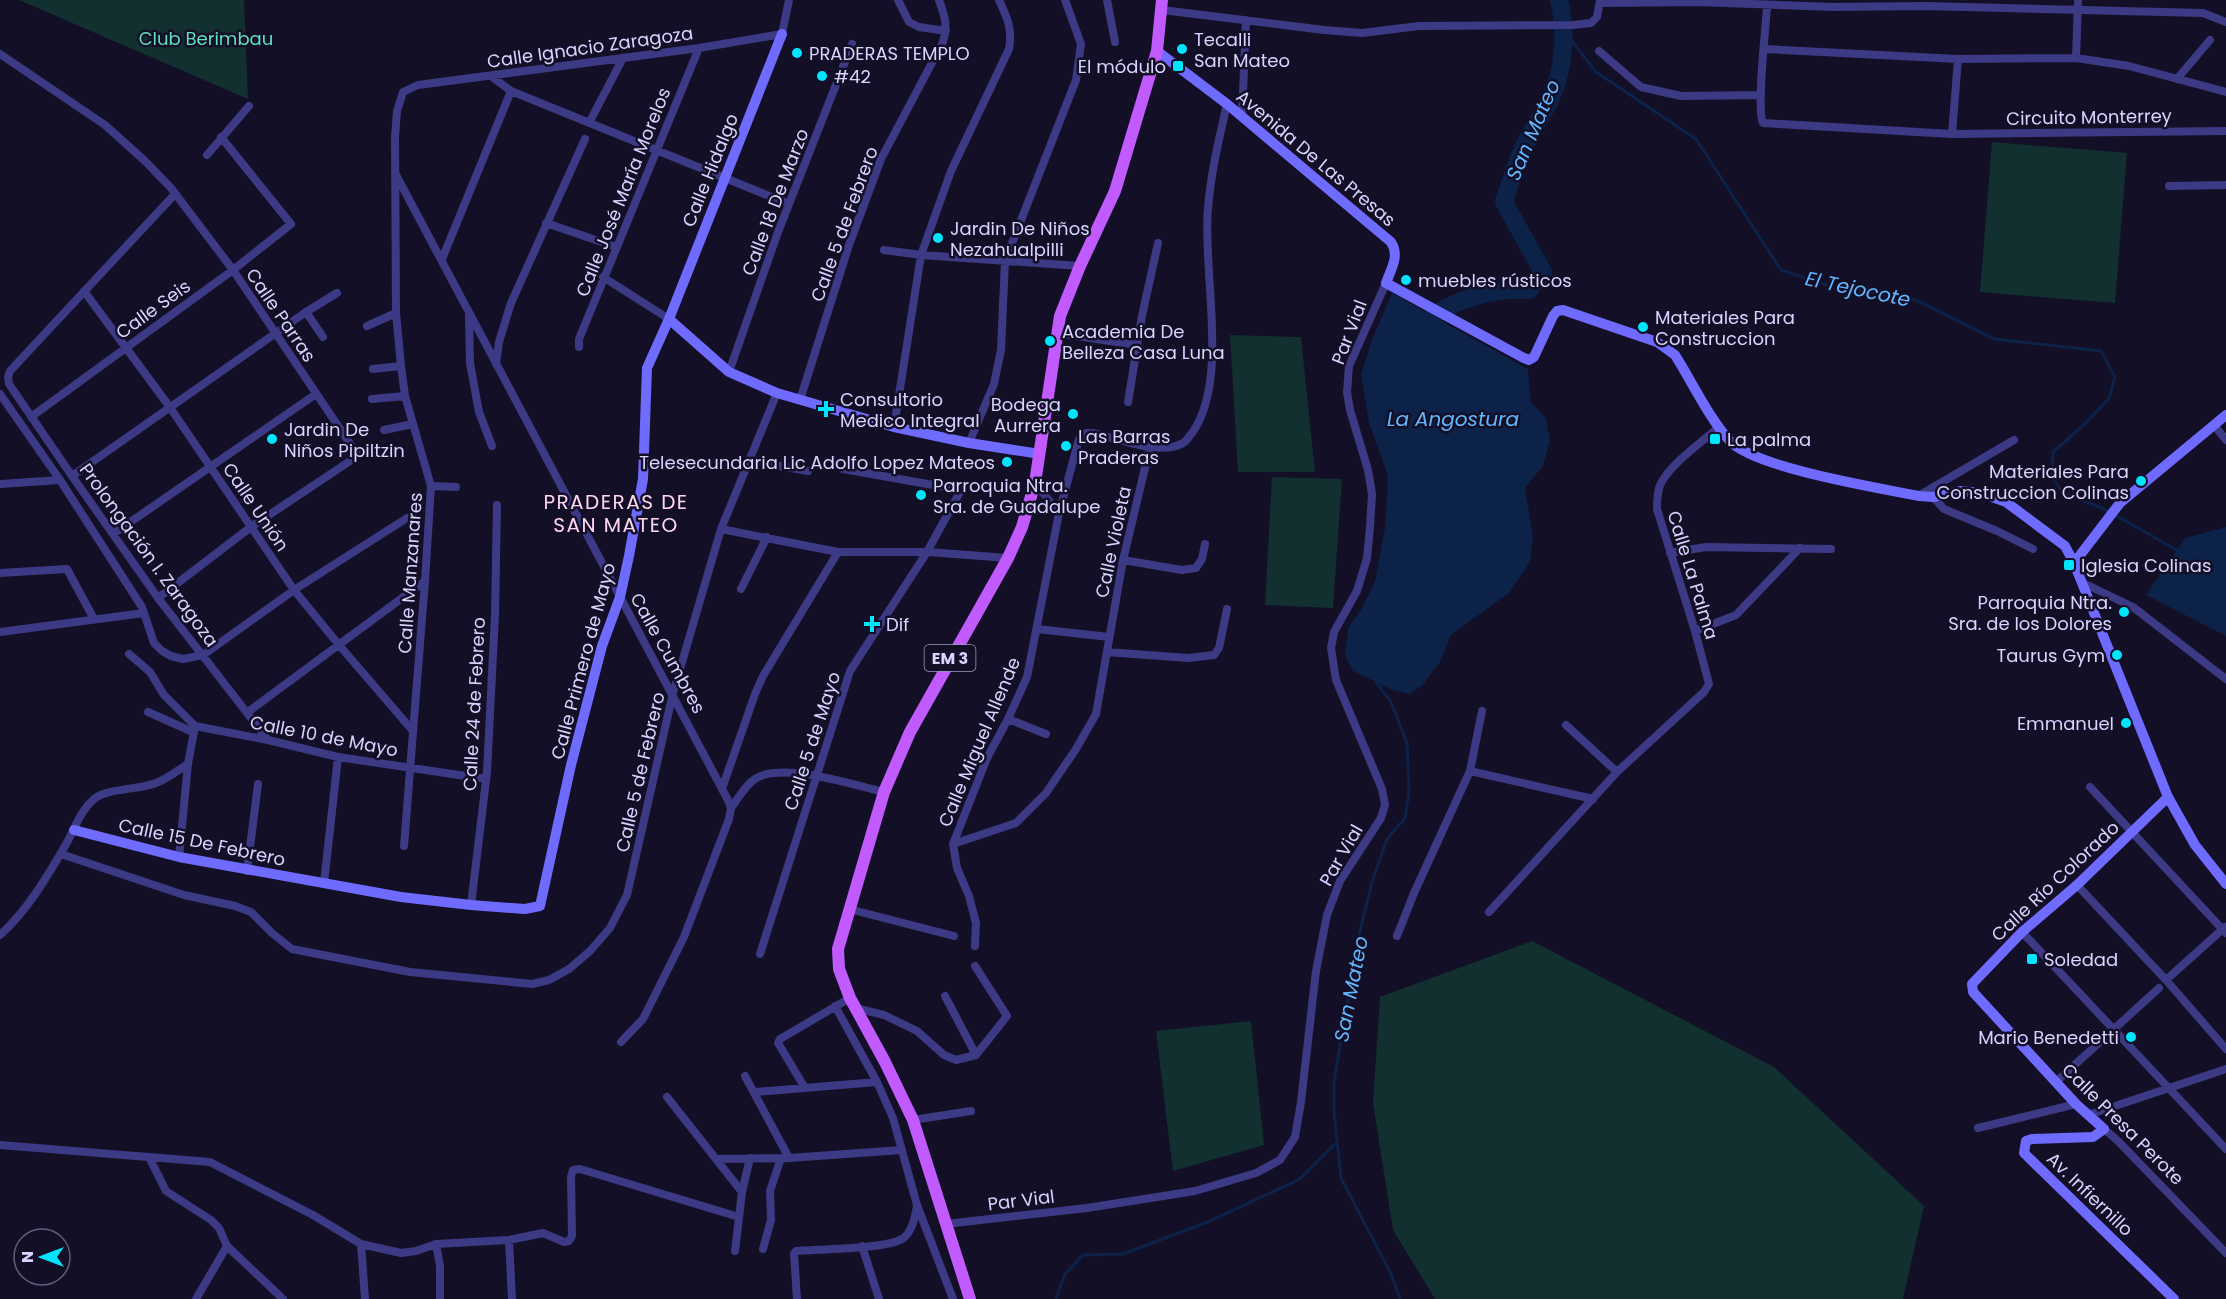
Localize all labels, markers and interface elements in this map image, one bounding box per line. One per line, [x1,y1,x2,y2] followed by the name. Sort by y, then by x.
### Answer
[485,20,695,74] street label: Calle Ignacio Zaragoza
[139,26,273,51] park label: Club Berimbau
[1194,27,1290,73] place label: Tecalli San Mateo
[809,41,970,66] place label: PRADERAS TEMPLO
[1175,42,1189,56] marker: Tecalli San Mateo
[790,46,804,60] marker: PRADERAS TEMPLO
[1078,54,1166,79] place label: El módulo
[1171,59,1185,73] marker: El módulo
[834,64,871,89] place label: #42
[815,69,829,83] marker: #42
[1499,75,1567,185] water label: San Mateo
[570,84,676,300] street label: Calle José María Morelos
[1231,84,1401,232] street label: Avenida De Las Presas
[2006,103,2172,131] street label: Circuito Monterrey
[676,110,744,230] street label: Calle Hidalgo
[735,125,815,279] street label: Calle 18 De Marzo
[804,143,884,305] street label: Calle 5 de Febrero
[950,216,1090,262] place label: Jardin De Niños Nezahualpilli
[931,231,945,245] marker: Jardin De Niños Nezahualpilli
[240,263,322,367] street label: Calle Parras
[1803,264,1913,314] water label: El Tejocote
[1418,268,1572,293] place label: muebles rústicos
[111,273,195,345] street label: Calle Seis
[1399,273,1413,287] marker: muebles rústicos
[1325,296,1373,368] street label: Par Vial
[1655,305,1795,351] place label: Materiales Para Construccion
[1062,319,1225,365] place label: Academia De Belleza Casa Luna
[1636,320,1650,334] marker: Materiales Para Construccion
[1043,334,1057,348] marker: Academia De Belleza Casa Luna
[840,387,980,433] place label: Consultorio Medico Integral
[991,392,1061,438] place label: Bodega Aurrera
[817,400,835,418] marker: Consultorio Medico Integral
[1387,405,1519,433] water label: La Angostura
[1066,407,1080,421] marker: Bodega Aurrera
[284,417,405,463] place label: Jardin De Niños Pipiltzin
[1078,424,1170,470] place label: Las Barras Praderas
[1727,427,1811,452] place label: La palma
[265,432,279,446] marker: Jardin De Niños Pipiltzin
[1708,432,1722,446] marker: La palma
[1059,439,1073,453] marker: Las Barras Praderas
[639,450,995,475] place label: Telesecundaria Lic Adolfo Lopez Mateos
[1000,455,1014,469] marker: Telesecundaria Lic Adolfo Lopez Mateos
[74,458,224,652] street label: Prolongación I. Zaragoza
[217,458,295,556] street label: Calle Unión
[1936,459,2129,505] place label: Materiales Para Construccion Colinas
[933,473,1100,519] place label: Parroquia Ntra. Sra. de Guadalupe
[2134,474,2148,488] marker: Materiales Para Construccion Colinas
[1089,484,1137,600] street label: Calle Violeta
[543,488,689,539] district label: PRADERAS DE SAN MATEO
[914,488,928,502] marker: Parroquia Ntra. Sra. de Guadalupe
[392,492,428,654] street label: Calle Manzanares
[1662,508,1724,642] street label: Calle La Palma
[2081,553,2211,578] place label: Iglesia Colinas
[2062,558,2076,572] marker: Iglesia Colinas
[545,560,621,762] street label: Calle Primero de Mayo
[625,588,711,718] street label: Calle Cumbres
[1948,590,2112,636] place label: Parroquia Ntra. Sra. de los Dolores
[2117,605,2131,619] marker: Parroquia Ntra. Sra. de los Dolores
[886,612,909,637] place label: Dif
[863,615,881,633] marker: Dif
[457,616,491,792] street label: Calle 24 de Febrero
[1996,643,2105,668] place label: Taurus Gym
[924,645,976,671] road number: EM 3
[2110,648,2124,662] marker: Taurus Gym
[932,653,1026,831] street label: Calle Miguel Allende
[778,668,846,814] street label: Calle 5 de Mayo
[609,689,671,855] street label: Calle 5 de Febrero
[248,709,400,763] street label: Calle 10 de Mayo
[2017,711,2114,736] place label: Emmanuel
[2119,716,2133,730] marker: Emmanuel
[116,812,288,872] street label: Calle 15 De Febrero
[1986,815,2124,947] street label: Calle Río Colorado
[1313,820,1369,890] street label: Par Vial
[1327,934,1375,1044] water label: San Mateo
[2044,947,2118,972] place label: Soledad
[2025,952,2039,966] marker: Soledad
[1978,1025,2119,1050] place label: Mario Benedetti
[2124,1030,2138,1044] marker: Mario Benedetti
[2056,1057,2190,1191] street label: Calle Presa Perote
[2041,1146,2139,1242] street label: Av. Infiernillo
[986,1183,1056,1217] street label: Par Vial
[12,1227,72,1287] north arrow
[16,1251,39,1263] text: N

